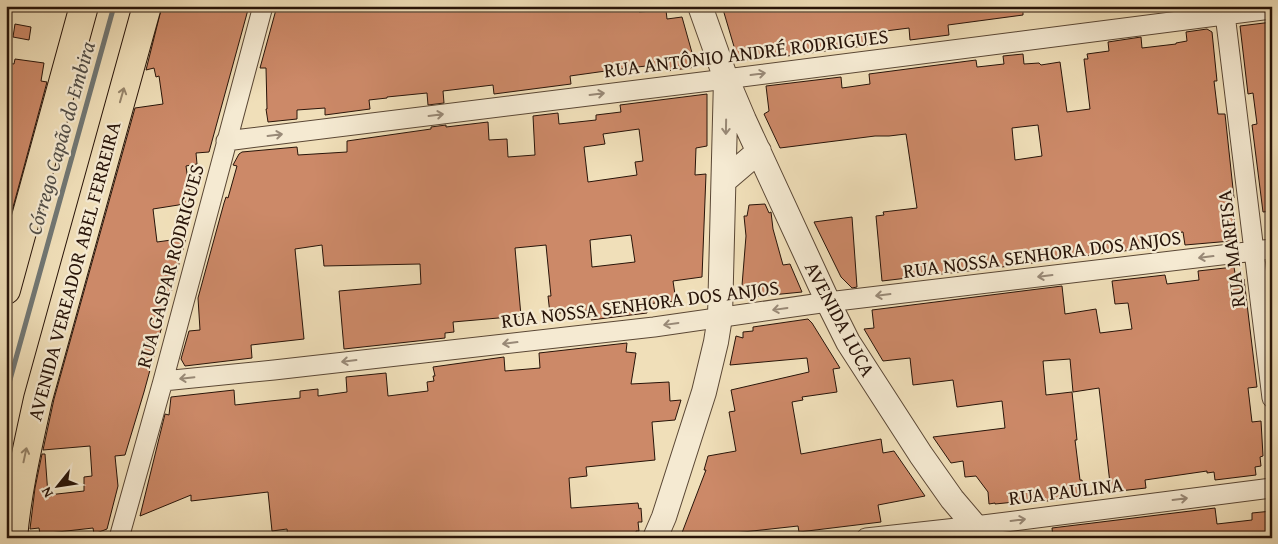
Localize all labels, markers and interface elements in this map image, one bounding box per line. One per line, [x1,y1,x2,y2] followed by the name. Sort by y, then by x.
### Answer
[602,21,890,84] street label: RUA ANTÔNIO ANDRÉ RODRIGUES
[18,37,103,238] water label: Córrego Capão do Embira
[750,69,766,79] one-way arrow
[117,88,127,104] one-way arrow
[589,89,605,99] one-way arrow
[428,110,444,120] one-way arrow
[20,118,127,424] street label: AVENIDA VEREADOR ABEL FERREIRA
[721,119,730,135] one-way arrow
[266,130,282,140] one-way arrow
[128,161,211,371] street label: RUA GASPAR RODRIGUES
[1209,189,1252,309] street label: RUA MARFISA
[901,222,1183,285] street label: RUA NOSSA SENHORA DOS ANJOS
[1198,252,1214,262] one-way arrow
[798,256,883,381] street label: AVENIDA LUCA
[1037,271,1053,281] one-way arrow
[499,272,781,335] street label: RUA NOSSA SENHORA DOS ANJOS
[876,290,892,300] one-way arrow
[772,304,788,314] one-way arrow
[664,319,680,329] one-way arrow
[502,338,518,348] one-way arrow
[341,356,357,366] one-way arrow
[179,374,195,383] one-way arrow
[21,447,30,463] one-way arrow
[32,462,82,512] north arrow
[1007,469,1125,512] street label: RUA PAULINA
[35,483,58,502] text: N
[1171,494,1187,504] one-way arrow
[1010,515,1026,525] one-way arrow

